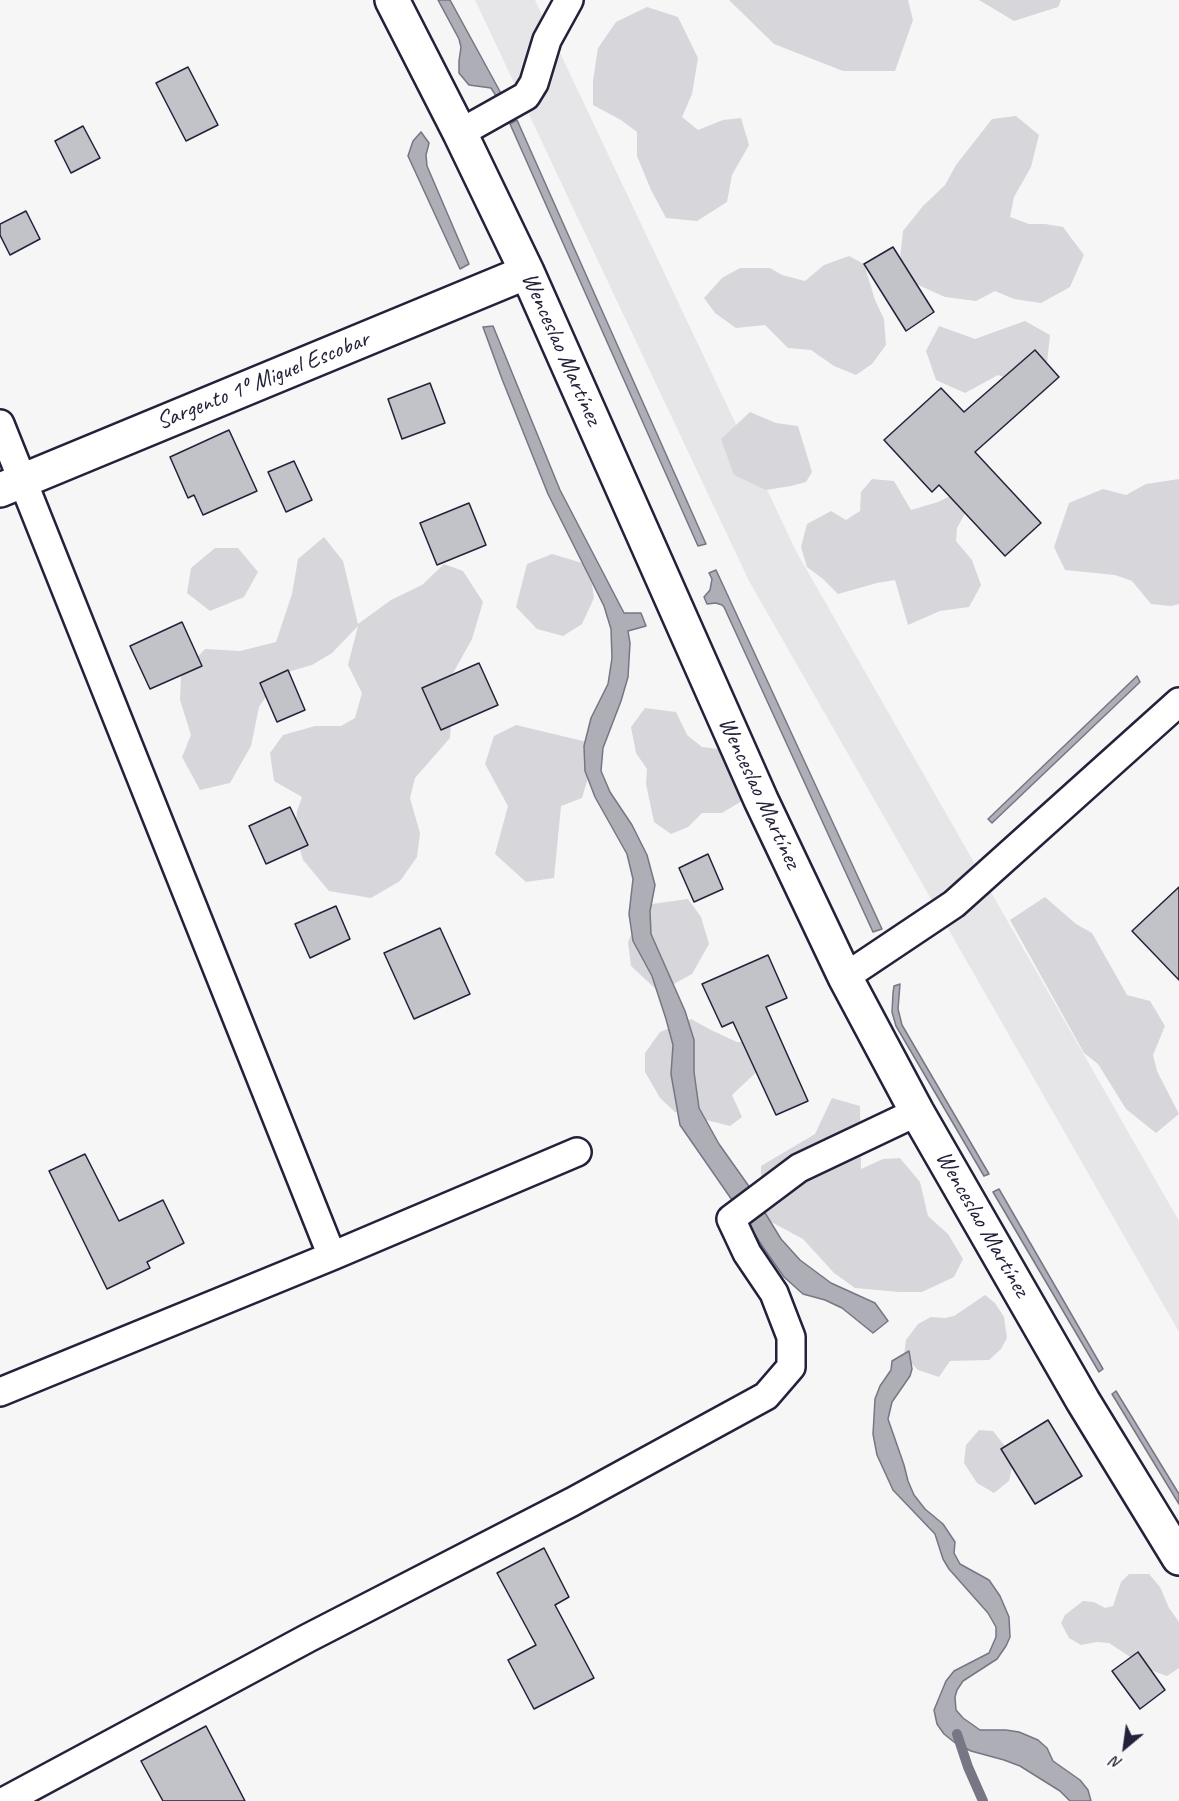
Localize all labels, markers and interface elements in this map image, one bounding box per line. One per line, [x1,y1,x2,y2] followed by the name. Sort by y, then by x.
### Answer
[515,268,607,430] street label: Wenceslao Martínez
[152,325,374,437] street label: Sargento 1º Miguel Escobar
[711,713,807,873] street label: Wenceslao Martínez
[929,1146,1035,1302] street label: Wenceslao Martínez
[1095,1717,1155,1777] north arrow
[1107,1752,1125,1774] text: N

